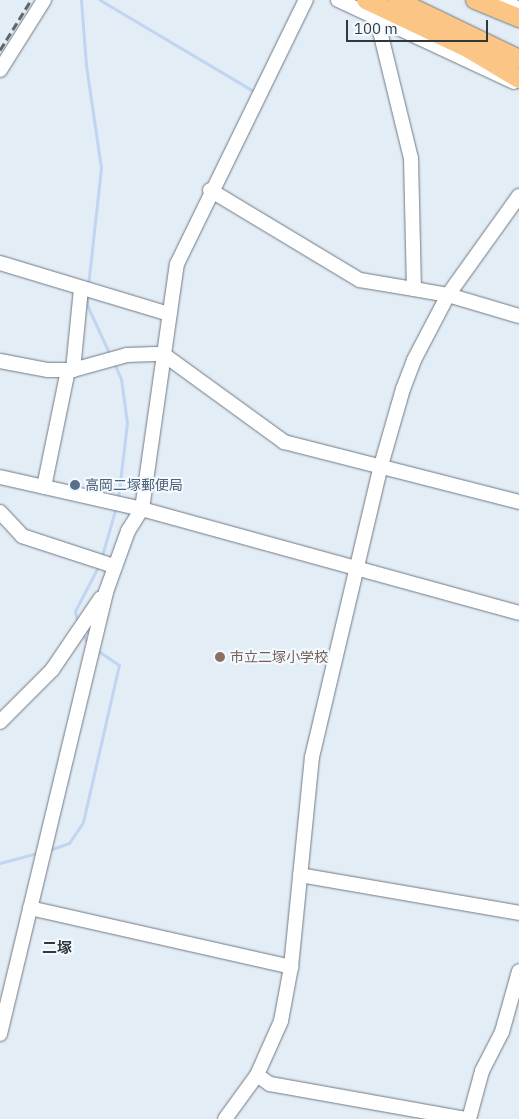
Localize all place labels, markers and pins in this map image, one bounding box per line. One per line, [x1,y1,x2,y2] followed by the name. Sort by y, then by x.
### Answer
[85,477,183,493] place label: 高岡二塚郵便局
[69,479,81,491] marker: 高岡二塚郵便局
[230,649,328,665] place label: 市立二塚小学校
[214,651,226,663] marker: 市立二塚小学校

